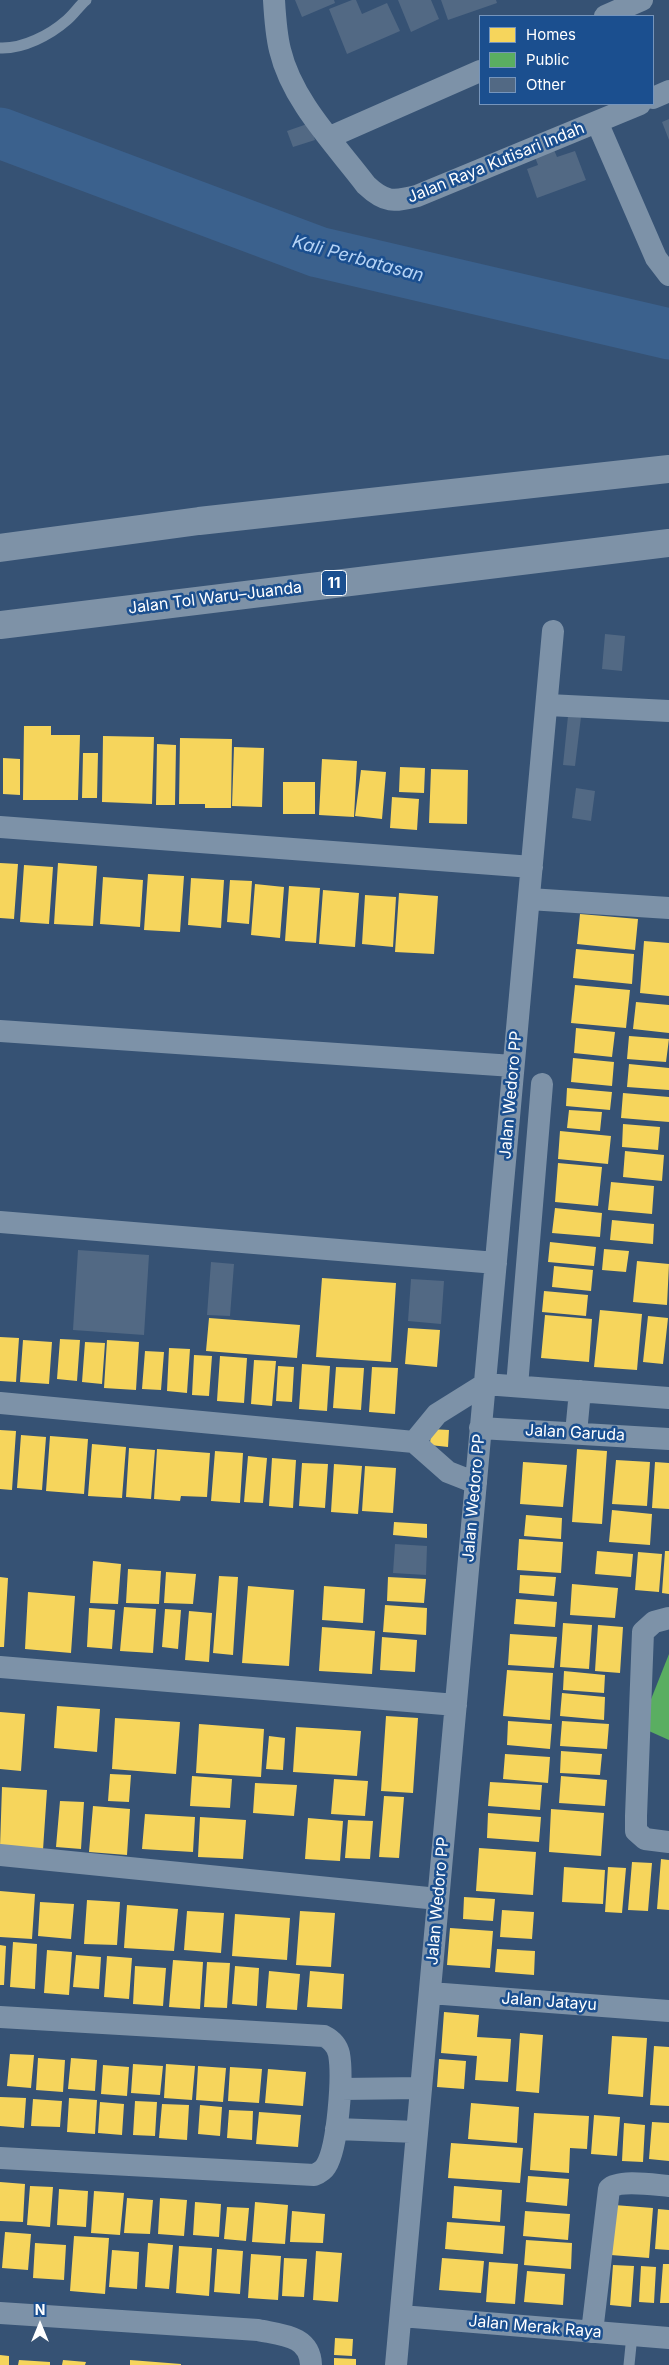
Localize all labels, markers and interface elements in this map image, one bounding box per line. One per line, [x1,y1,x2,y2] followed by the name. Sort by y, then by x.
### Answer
[479,15,654,105] legend
[526,25,576,44] text: Homes
[526,50,569,69] text: Public
[526,75,566,94] text: Other
[405,119,587,207] street label: Jalan Raya Kutisari Indah
[290,231,426,287] water label: Kali Perbatasan
[322,570,346,596] road number: 11
[127,578,303,618] street label: Jalan Tol Waru–Juanda
[496,1030,526,1160] street label: Jalan Wedoro PP
[525,1421,625,1445] street label: Jalan Garuda
[459,1433,489,1563] street label: Jalan Wedoro PP
[423,1836,453,1966] street label: Jalan Wedoro PP
[501,1989,597,2015] street label: Jalan Jatayu
[15,2300,65,2350] north arrow
[35,2301,45,2318] text: N
[467,2312,603,2342] street label: Jalan Merak Raya

